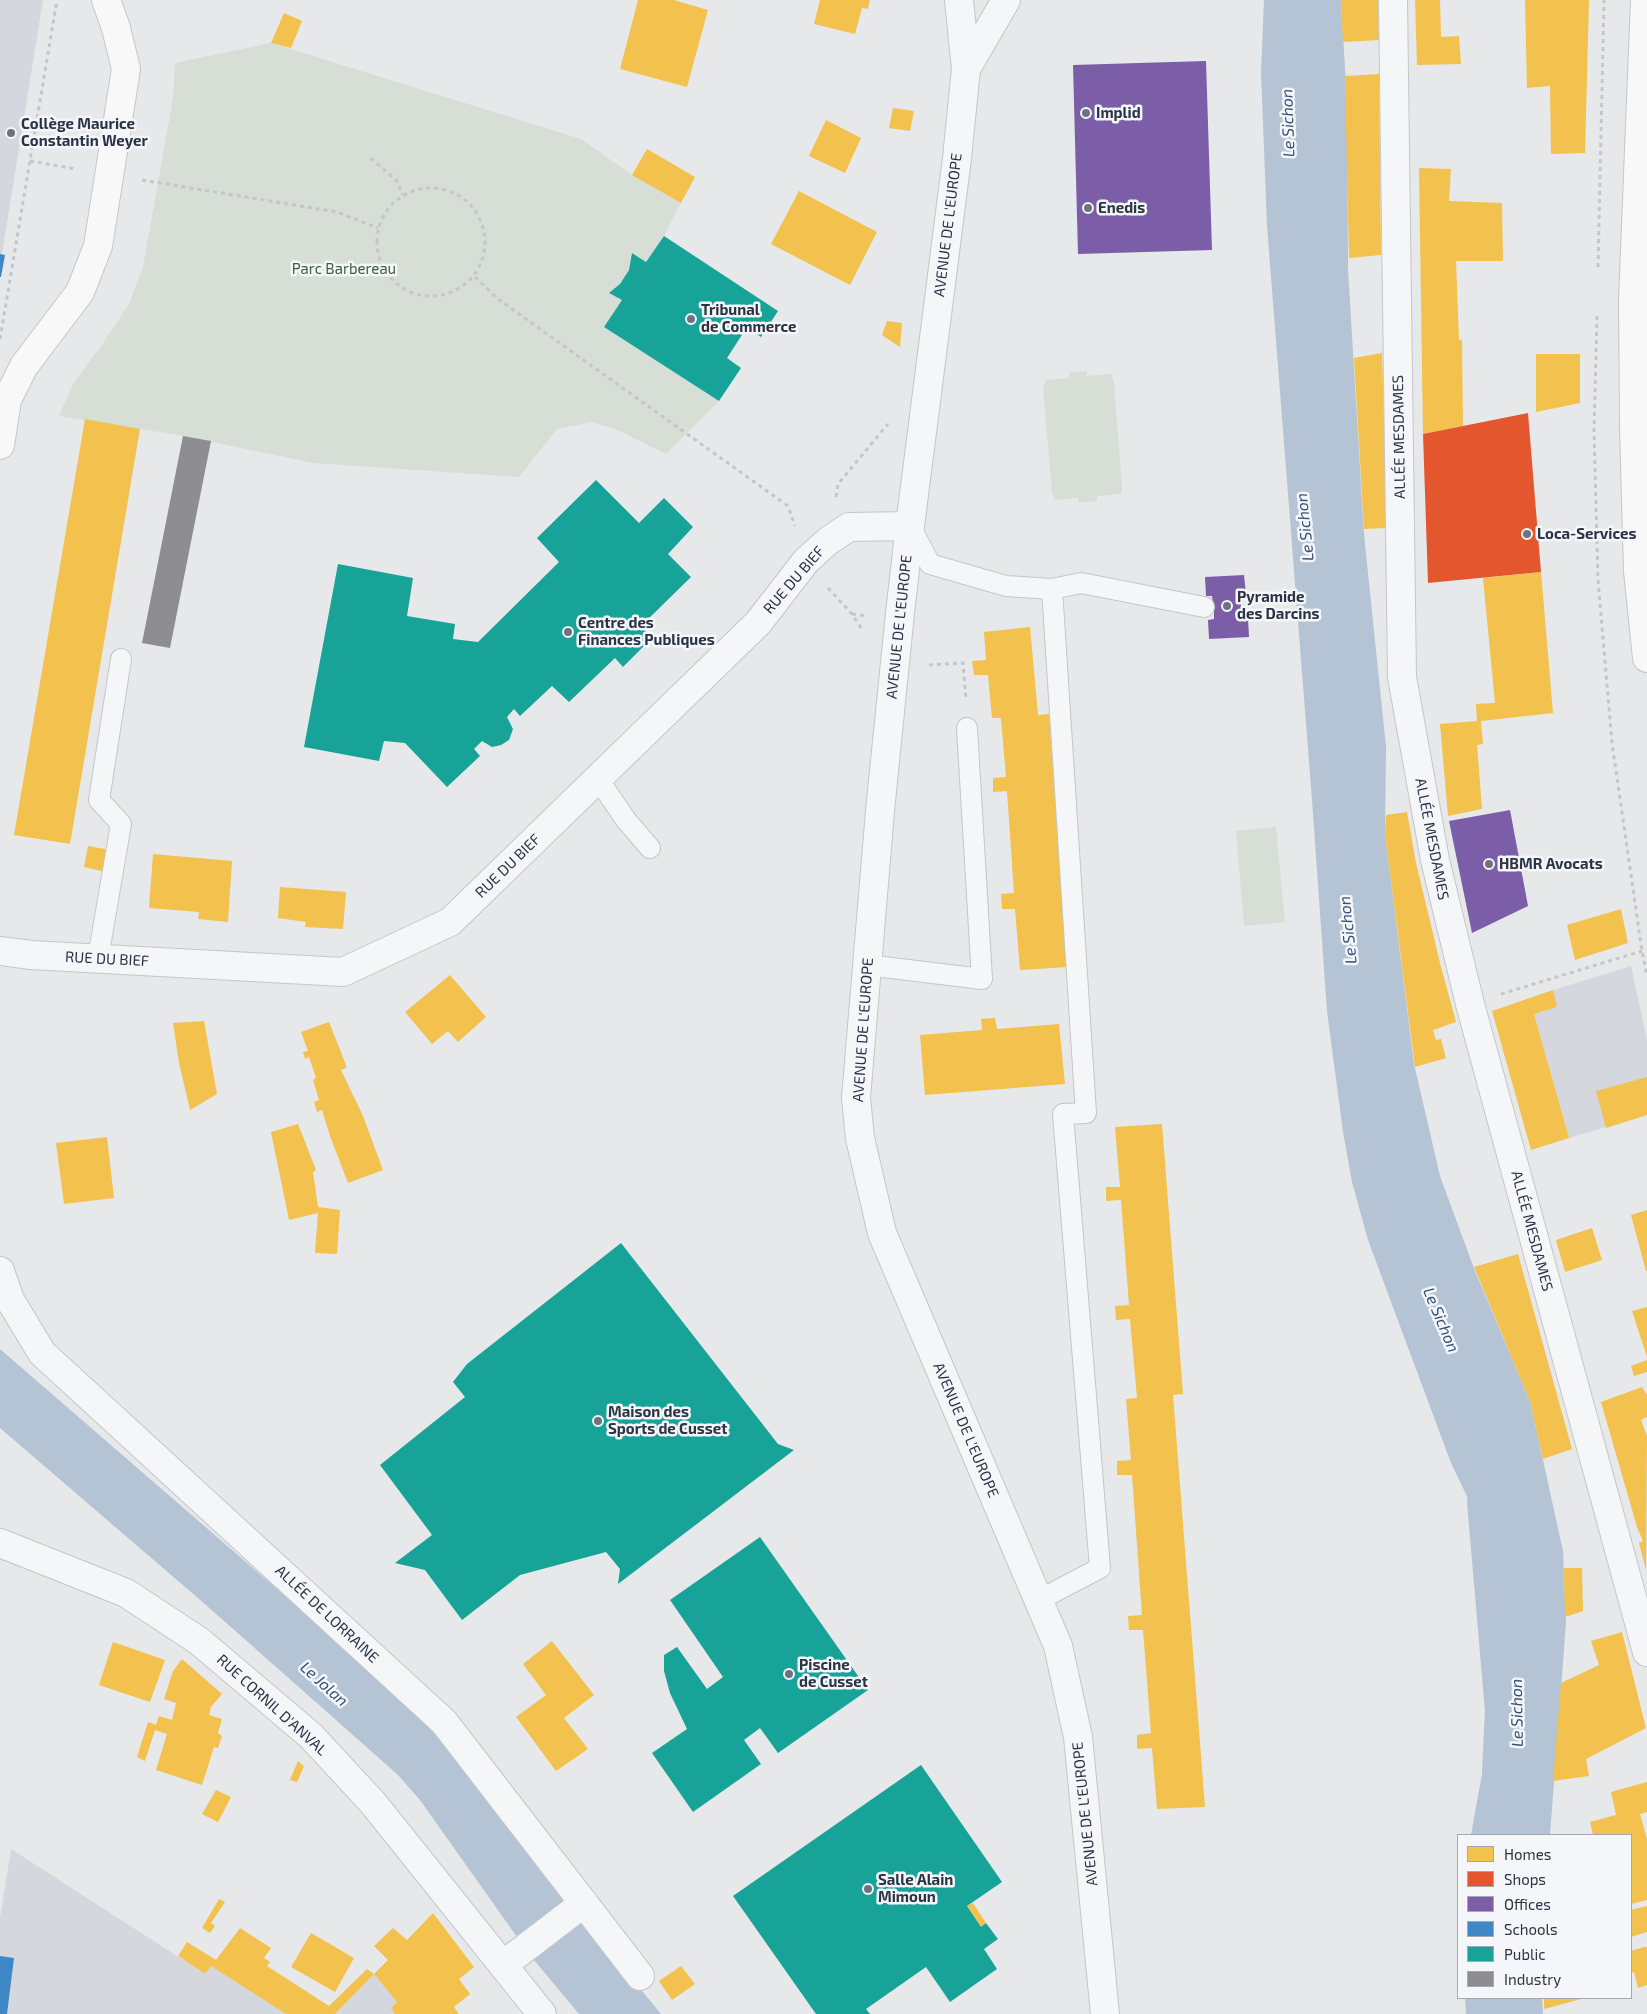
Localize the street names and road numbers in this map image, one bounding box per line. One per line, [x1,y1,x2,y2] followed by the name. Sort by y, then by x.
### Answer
[930,152,966,298] street label: AVENUE DE L'EUROPE
[1389,375,1409,499] street label: ALLÉE MESDAMES
[760,542,828,618] street label: RUE DU BIEF
[882,554,916,700] street label: AVENUE DE L'EUROPE
[1411,776,1453,902] street label: ALLÉE MESDAMES
[472,830,544,902] street label: RUE DU BIEF
[65,948,149,970] street label: RUE DU BIEF
[849,957,877,1103] street label: AVENUE DE L'EUROPE
[1507,1169,1557,1293] street label: ALLÉE MESDAMES
[929,1360,1003,1500] street label: AVENUE DE L'EUROPE
[272,1561,382,1667] street label: ALLÉE DE LORRAINE
[213,1651,331,1759] street label: RUE CORNIL D'ANVAL
[1068,1741,1102,1887] street label: AVENUE DE L'EUROPE

